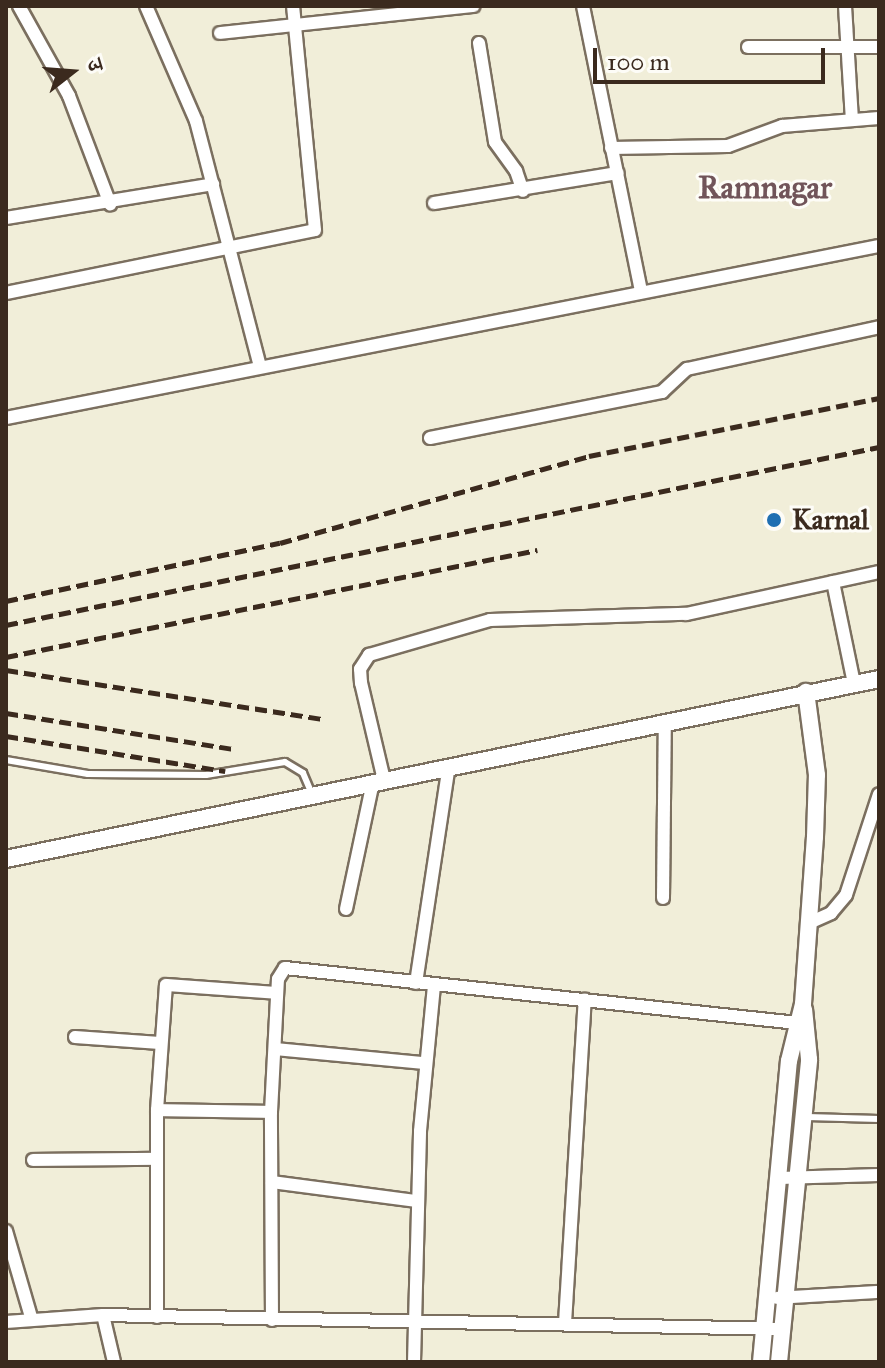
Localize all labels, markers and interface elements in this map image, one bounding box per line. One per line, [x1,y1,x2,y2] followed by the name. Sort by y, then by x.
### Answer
[32,32,112,112] north arrow
[597,32,829,82] scale bar
[607,47,670,77] text: 100 m
[81,56,110,74] text: उ
[698,169,832,207] district label: Ramnagar
[792,503,869,537] place label: Karnal
[763,509,785,531] marker: Karnal

